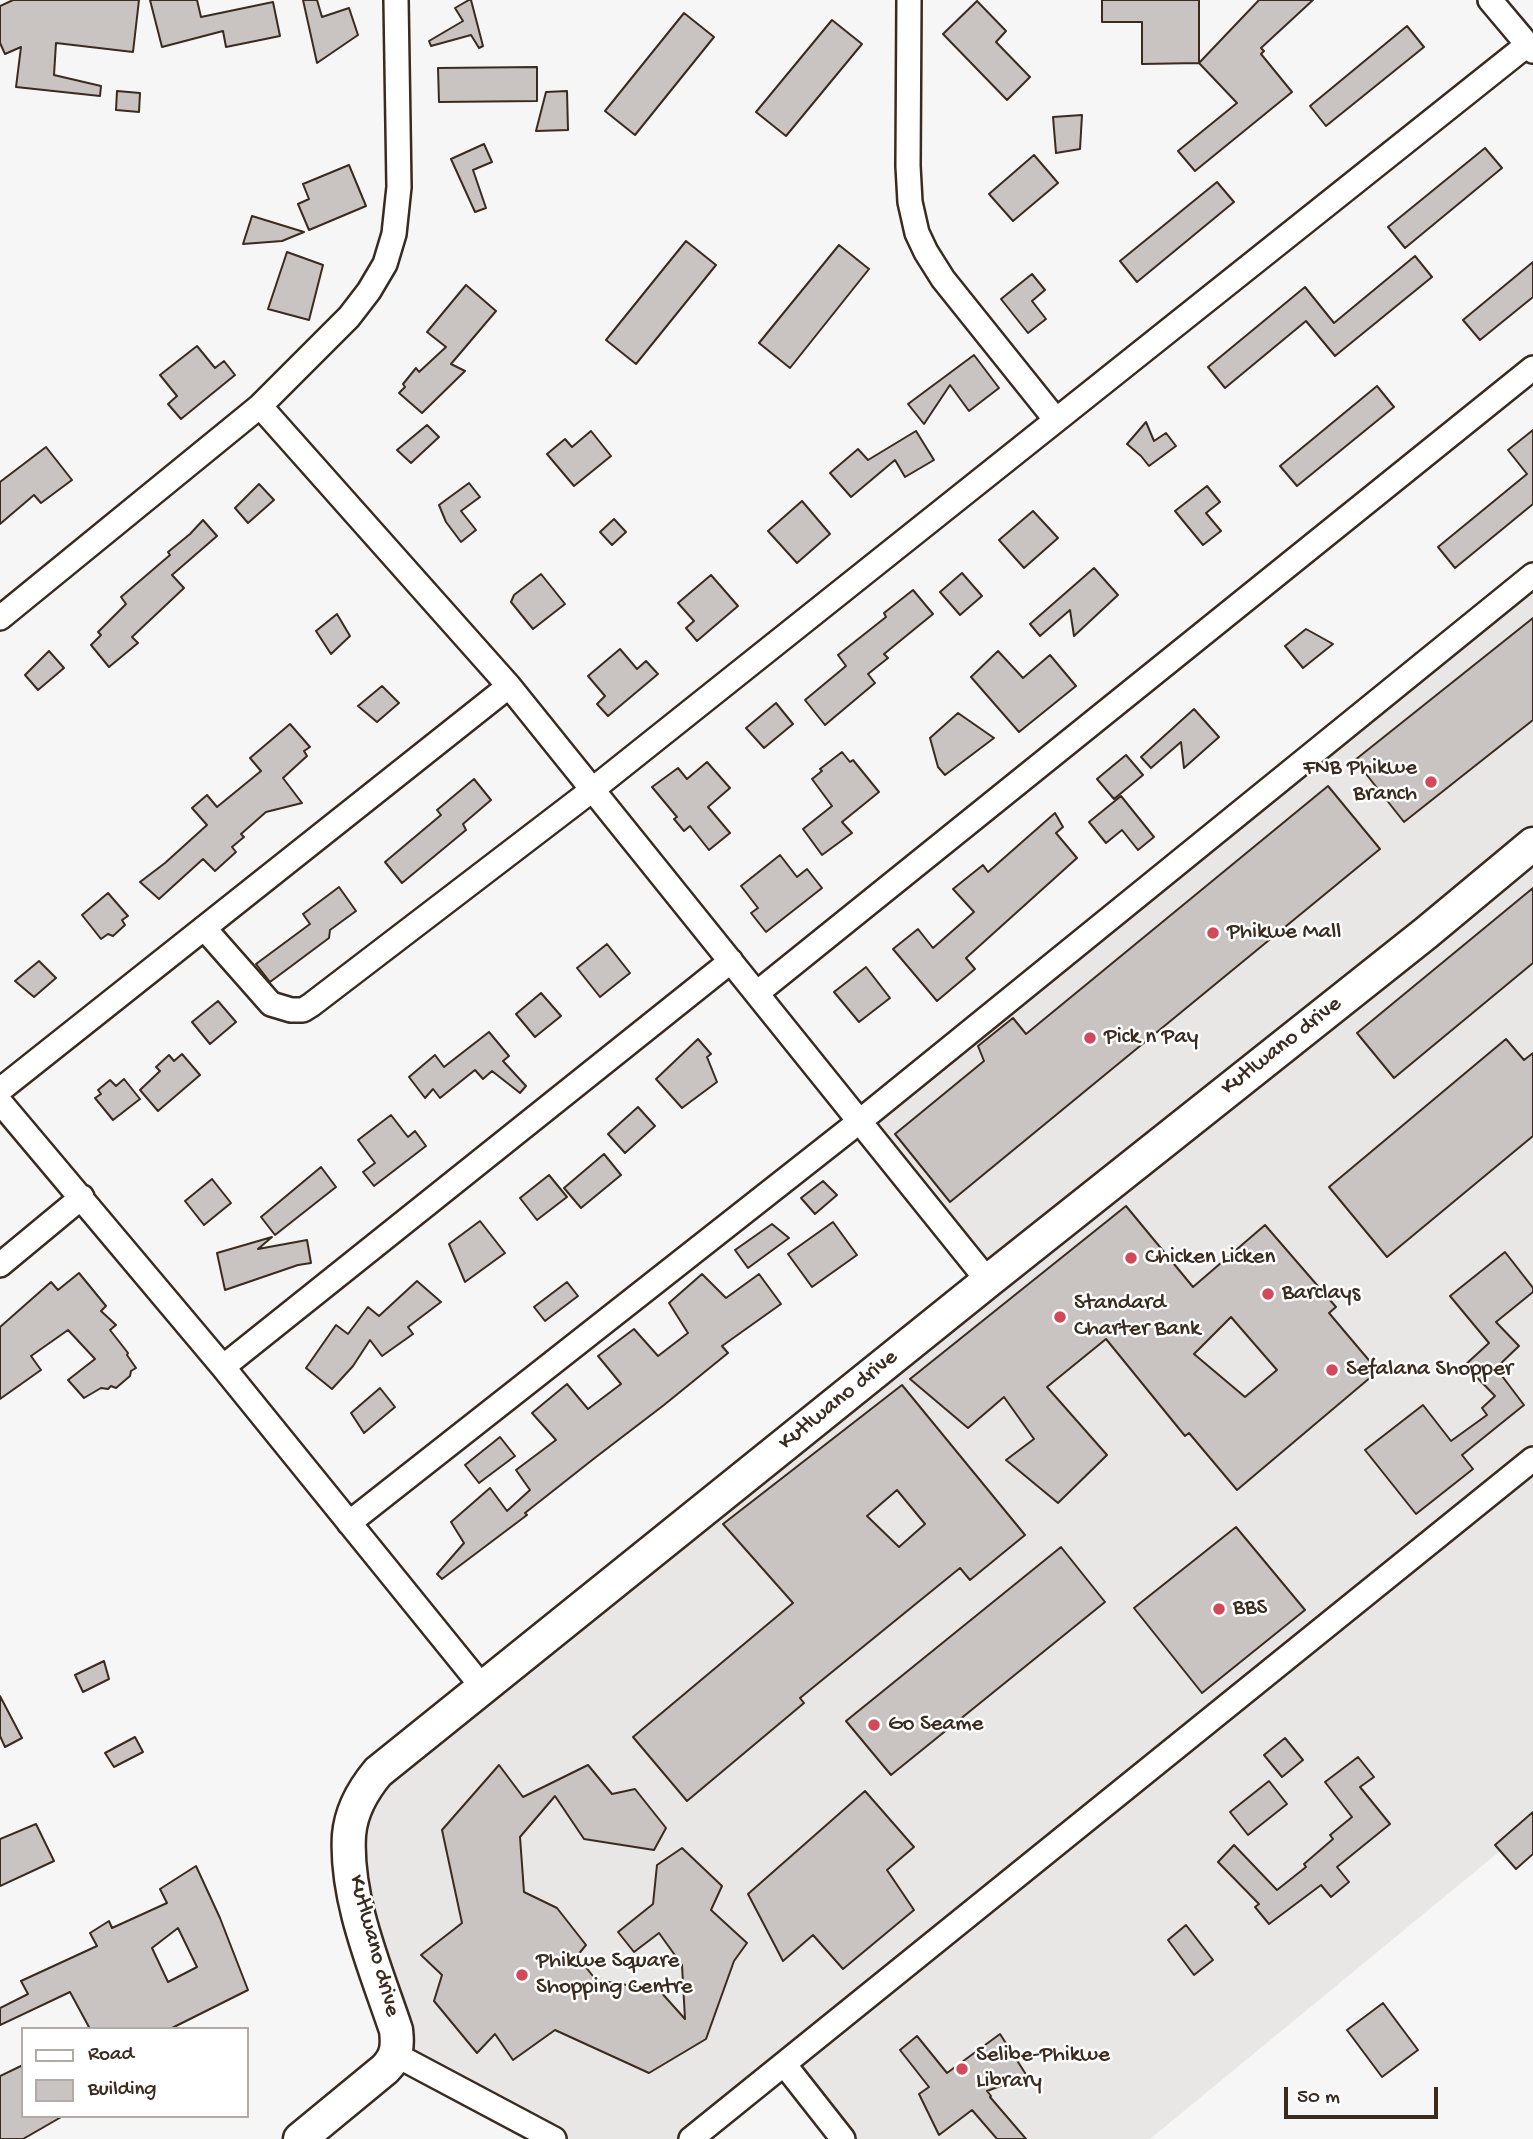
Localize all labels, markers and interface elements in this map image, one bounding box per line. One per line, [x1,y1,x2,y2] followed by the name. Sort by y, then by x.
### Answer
[1303,755,1417,809] place label: FNB Phikwe Branch
[1423,774,1439,790] marker: FNB Phikwe Branch
[1227,919,1341,947] place label: Phikwe Mall
[1205,925,1221,941] marker: Phikwe Mall
[1216,991,1348,1103] street label: Kutlwano drive
[1104,1024,1198,1052] place label: Pick n Pay
[1082,1030,1098,1046] marker: Pick n Pay
[1145,1244,1275,1272] place label: Chicken Licken
[1123,1250,1139,1266] marker: Chicken Licken
[1282,1280,1360,1308] place label: Barclays
[1260,1286,1276,1302] marker: Barclays
[1074,1290,1200,1344] place label: Standard Charter Bank
[1052,1309,1068,1325] marker: Standard Charter Bank
[774,1345,904,1457] street label: Kutlwano drive
[1346,1356,1513,1384] place label: Sefalana Shopper
[1324,1362,1340,1378] marker: Sefalana Shopper
[1233,1595,1267,1623] place label: BBS
[1211,1601,1227,1617] marker: BBS
[888,1711,983,1739] place label: Go Seame
[866,1717,882,1733] marker: Go Seame
[341,1872,405,2020] street label: Kutlwano drive
[536,1948,693,2002] place label: Phikwe Square Shopping Centre
[514,1967,530,1983] marker: Phikwe Square Shopping Centre
[21,2027,248,2118] legend
[976,2042,1110,2096] place label: Selibe-Phikwe Library
[88,2043,134,2068] text: Road
[954,2061,970,2077] marker: Selibe-Phikwe Library
[1288,2072,1442,2116] scale bar
[88,2078,157,2103] text: Building
[1297,2086,1340,2111] text: 50 m

